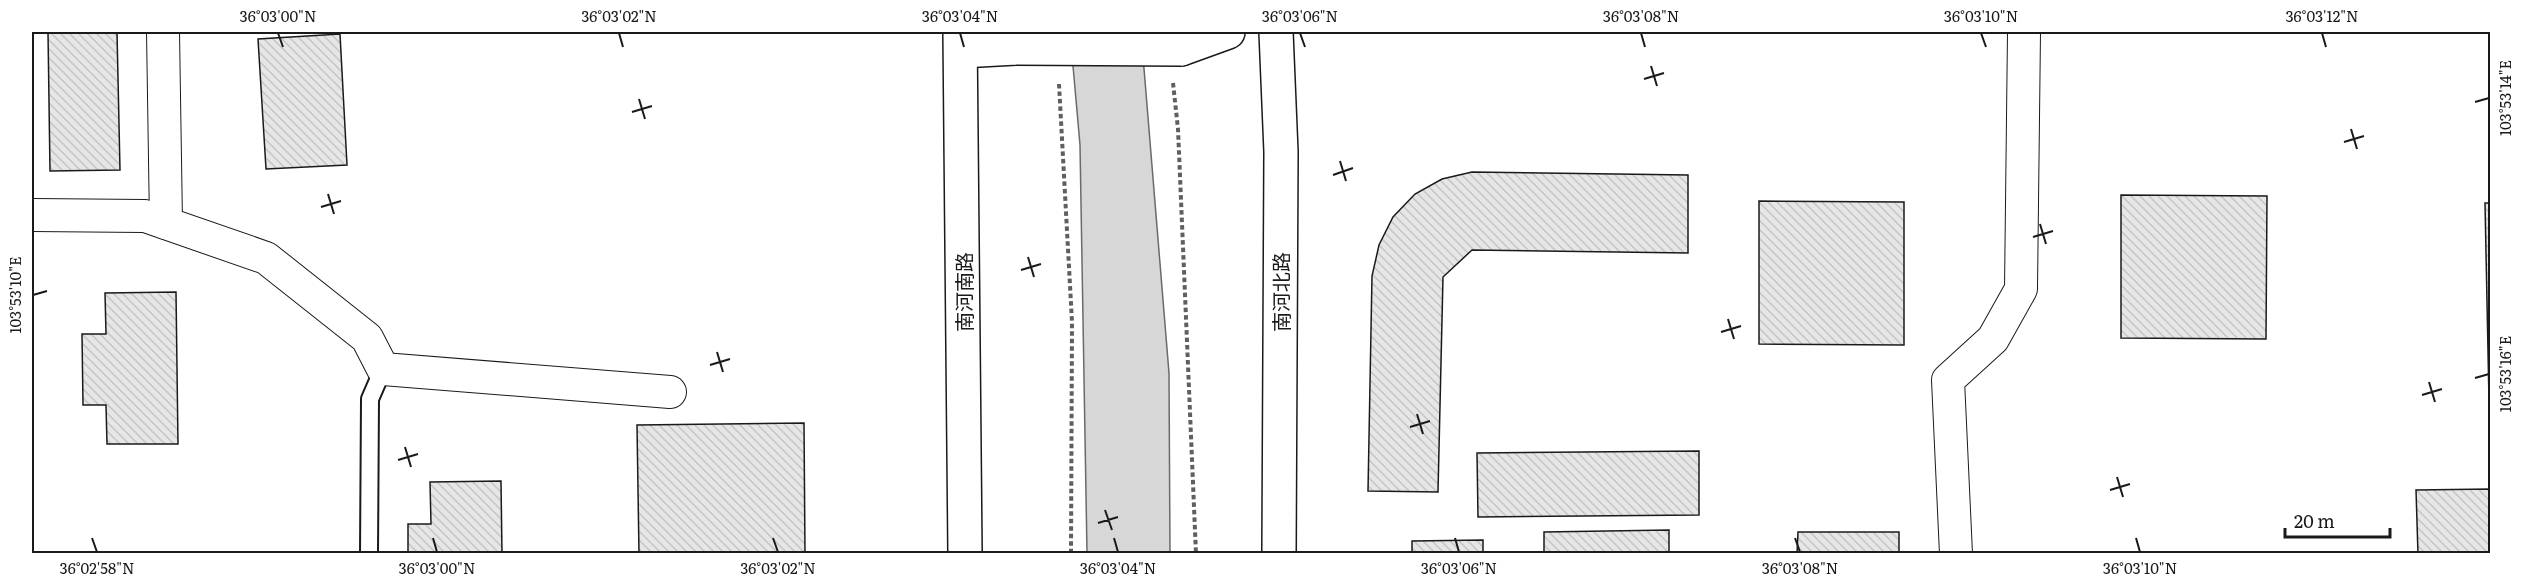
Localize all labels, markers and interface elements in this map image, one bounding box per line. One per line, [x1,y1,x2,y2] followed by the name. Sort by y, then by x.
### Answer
[240,4,316,27] text: 36°03'00"N
[581,4,657,27] text: 36°03'02"N
[922,4,998,27] text: 36°03'04"N
[1262,4,1338,27] text: 36°03'06"N
[1603,4,1679,27] text: 36°03'08"N
[1944,4,2018,27] text: 36°03'10"N
[2285,4,2359,27] text: 36°03'12"N
[2493,60,2516,136] text: 103°53'14"E
[948,252,978,332] street label: 南河南路
[1265,252,1295,332] street label: 南河北路
[3,256,26,334] text: 103°53'10"E
[2493,336,2516,412] text: 103°53'16"E
[2285,501,2390,539] scale bar
[2294,507,2335,534] text: 20 m
[60,556,134,579] text: 36°02'58"N
[399,556,475,579] text: 36°03'00"N
[740,556,816,579] text: 36°03'02"N
[1080,556,1156,579] text: 36°03'04"N
[1421,556,1497,579] text: 36°03'06"N
[1762,556,1838,579] text: 36°03'08"N
[2103,556,2177,579] text: 36°03'10"N

